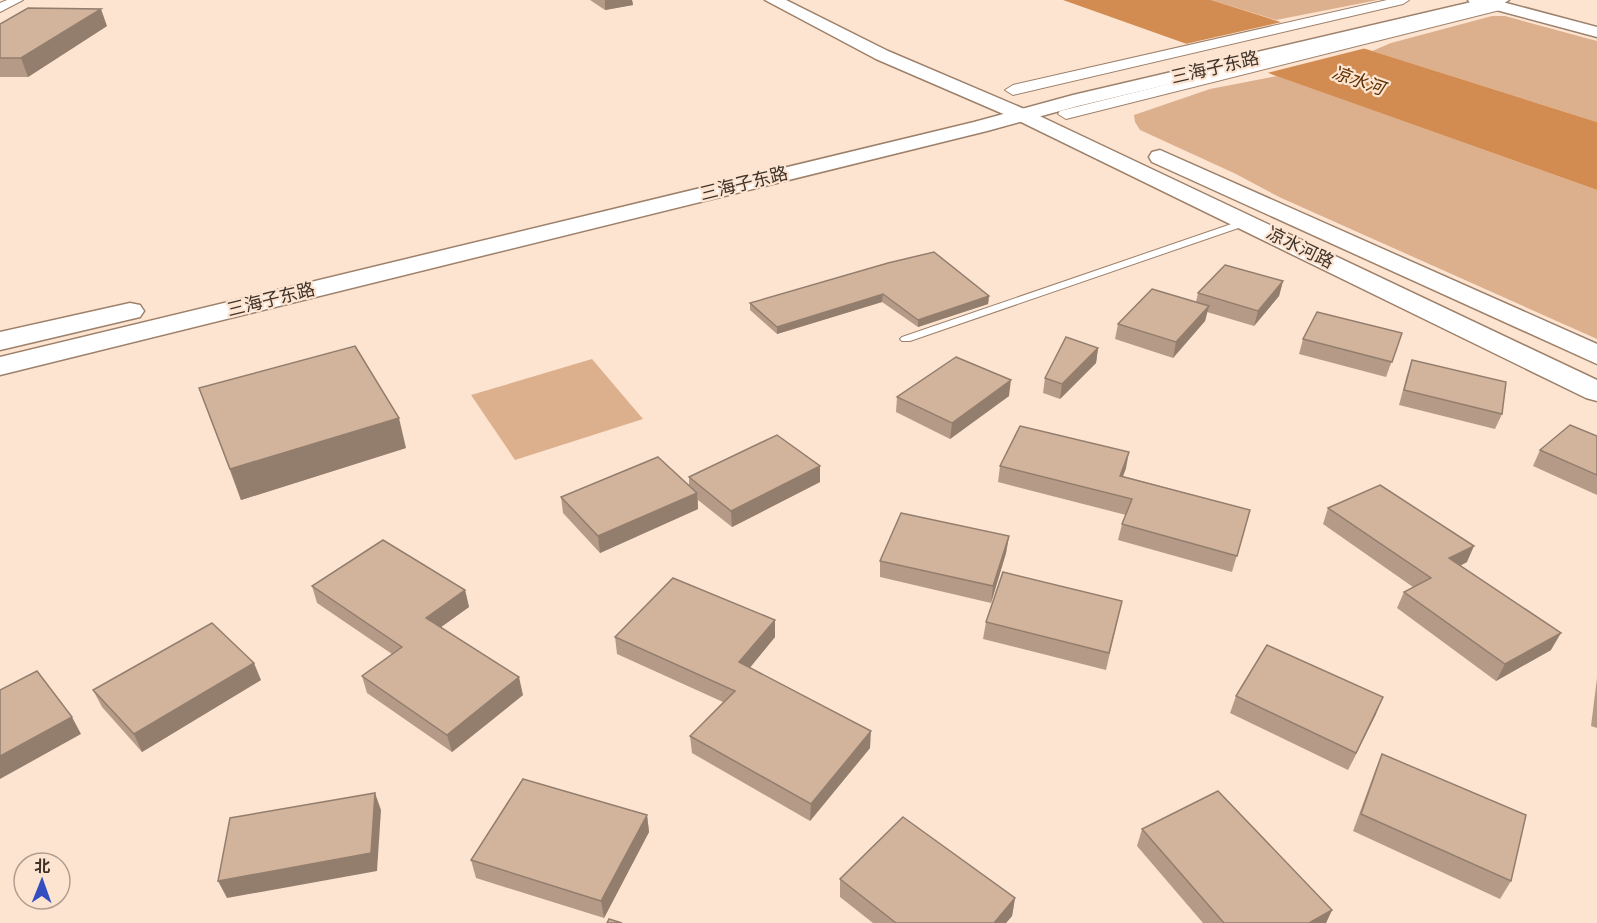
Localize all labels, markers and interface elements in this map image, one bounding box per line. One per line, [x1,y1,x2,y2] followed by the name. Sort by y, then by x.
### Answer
[1169,48,1261,88] street label: 三海子东路
[1329,62,1390,101] water label: 凉水河
[698,163,790,205] street label: 三海子东路
[1263,223,1337,273] street label: 凉水河路
[225,279,317,321] street label: 三海子东路
[12,851,72,911] north arrow
[34,858,50,877] text: 北

